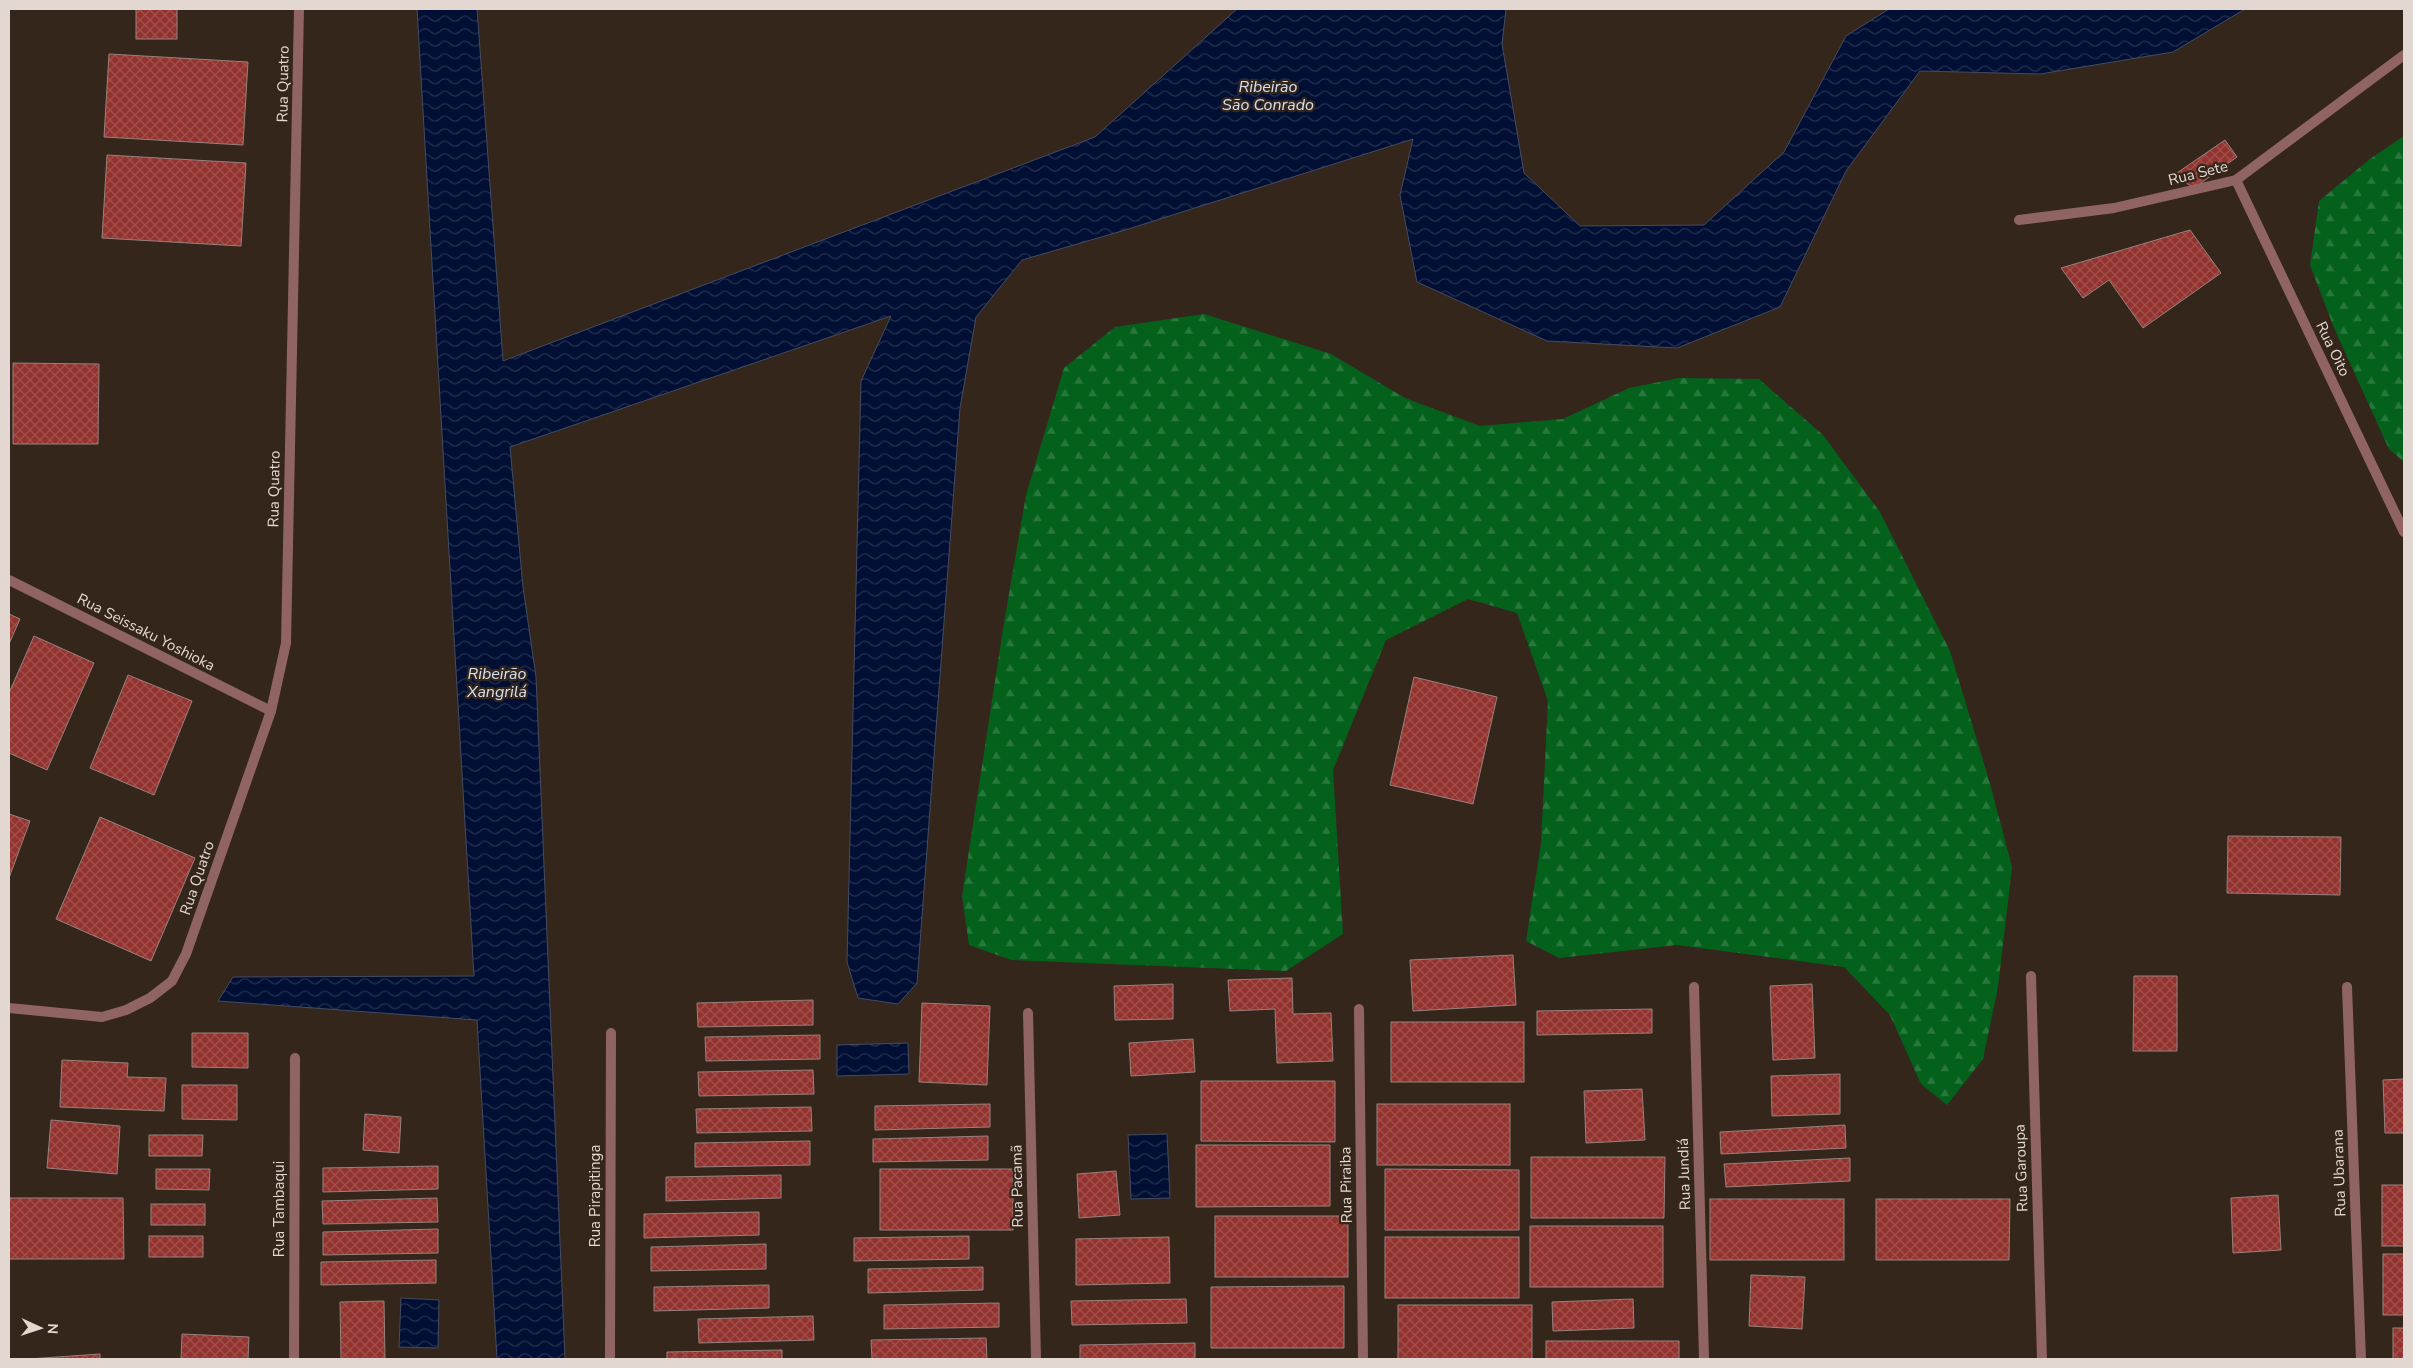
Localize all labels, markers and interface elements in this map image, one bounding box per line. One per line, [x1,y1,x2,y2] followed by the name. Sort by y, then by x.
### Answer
[272,45,294,123] street label: Rua Quatro
[1222,76,1314,116] water label: Ribeirão São Conrado
[2166,156,2230,190] street label: Rua Sete
[2311,318,2355,380] street label: Rua Oito
[263,450,285,528] street label: Rua Quatro
[74,589,218,675] street label: Rua Seissaku Yoshioka
[466,663,528,703] water label: Ribeirão Xangrilá
[175,838,219,918] street label: Rua Quatro
[2009,1124,2033,1212] street label: Rua Garoupa
[2327,1129,2351,1217] street label: Rua Ubarana
[1673,1138,1695,1210] street label: Rua Jundiá
[1006,1144,1028,1228] street label: Rua Pacamã
[585,1145,605,1247] street label: Rua Pirapitinga
[1335,1147,1357,1223] street label: Rua Piraiba
[269,1161,289,1257] street label: Rua Tambaqui
[15,1303,65,1353] north arrow
[43,1323,62,1334] text: N

